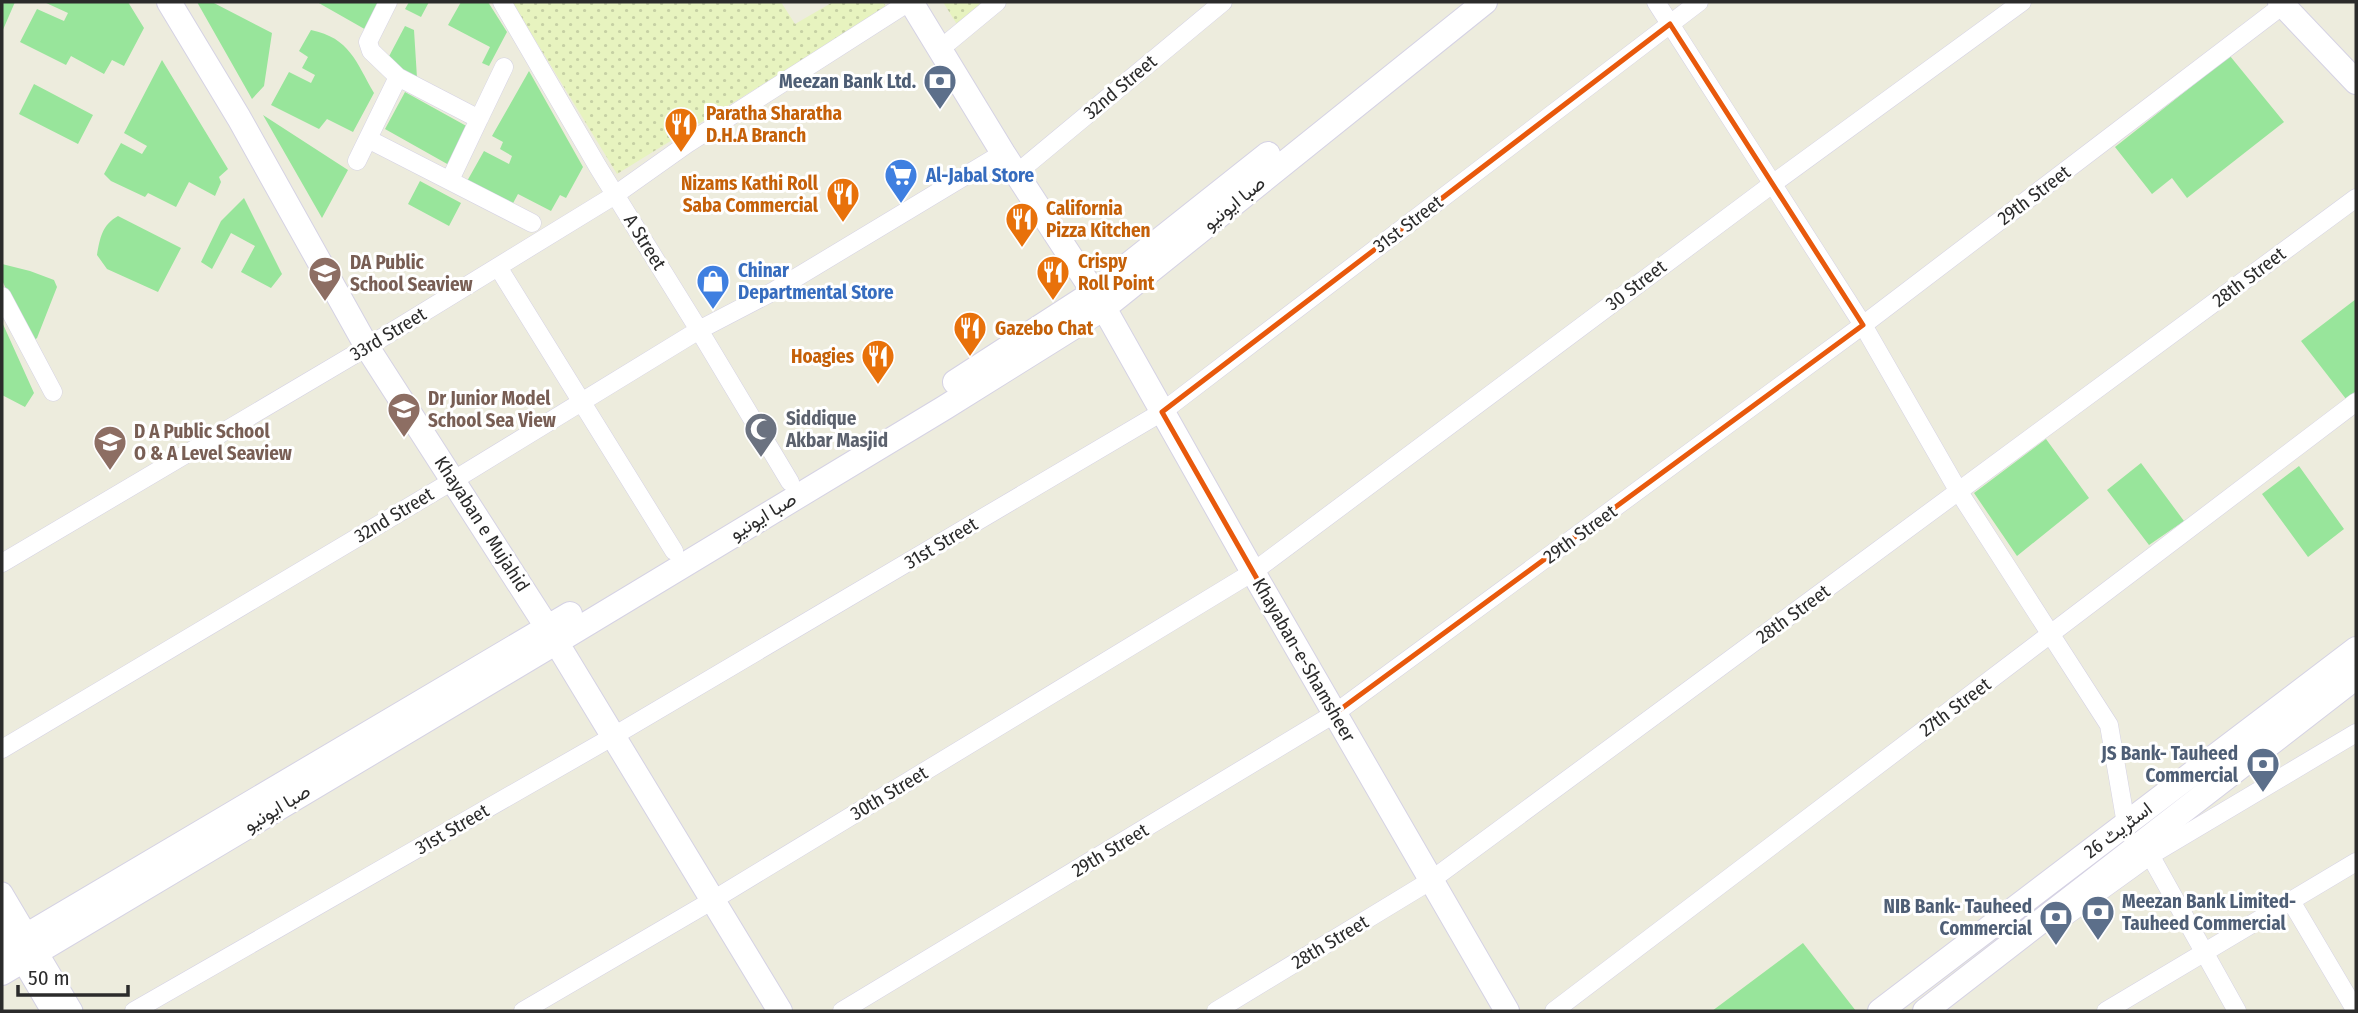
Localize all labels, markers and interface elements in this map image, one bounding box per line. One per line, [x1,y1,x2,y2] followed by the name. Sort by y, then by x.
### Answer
[1079,49,1162,124] street label: 32nd Street
[921,62,959,111] bank icon: Meezan Bank Ltd.
[779,70,916,93] place label: Meezan Bank Ltd.
[706,102,842,147] place label: Paratha Sharatha D.H.A Branch
[662,105,700,154] restaurant icon: Paratha Sharatha D.H.A Branch
[882,156,920,205] supermarket icon: Al-Jabal Store
[1993,160,2075,230] street label: 29th Street
[925,164,1034,187] place label: Al-Jabal Store
[1198,171,1270,235] street label: صبا ایونیو
[681,172,819,217] place label: Nizams Kathi Roll Saba Commercial
[824,175,862,224] restaurant icon: Nizams Kathi Roll Saba Commercial
[1369,190,1448,258] street label: 31st Street
[1046,197,1151,242] place label: California Pizza Kitchen
[1003,200,1041,249] restaurant icon: California Pizza Kitchen
[619,210,671,275] street label: A Street
[2208,242,2291,312] street label: 28th Street
[1078,250,1155,295] place label: Crispy Roll Point
[350,251,473,296] place label: DA Public School Seaview
[1034,253,1072,302] restaurant icon: Crispy Roll Point
[306,254,344,303] school or university icon: DA Public School Seaview
[1601,254,1671,315] street label: 30 Street
[738,259,894,304] place label: Chinar Departmental Store
[694,262,732,311] shop icon: Chinar Departmental Store
[346,302,431,366] street label: 33rd Street
[951,309,989,358] restaurant icon: Gazebo Chat
[995,317,1094,340] place label: Gazebo Chat
[859,337,897,386] restaurant icon: Hoagies
[791,345,855,368] place label: Hoagies
[428,387,556,432] place label: Dr Junior Model School Sea View
[385,390,423,439] school or university icon: Dr Junior Model School Sea View
[785,407,888,452] place label: Siddique Akbar Masjid
[742,410,780,459] mosque icon: Siddique Akbar Masjid
[134,420,292,465] place label: D A Public School O & A Level Seaview
[91,423,129,472] school or university icon: D A Public School O & A Level Seaview
[430,452,534,596] street label: Khayaban e Mujahid
[350,482,438,548] street label: 32nd Street
[726,487,800,545] street label: صبا ایونیو
[1539,499,1622,568] street label: 29th Street
[900,512,982,574] street label: 31st Street
[1248,574,1360,746] street label: Khayaban-e-Shamsheer
[1752,579,1835,648] street label: 28th Street
[1915,672,1996,741] street label: 27th Street
[2100,742,2239,787] place label: JS Bank- Tauheed Commercial
[2244,745,2282,794] bank icon: JS Bank- Tauheed Commercial
[846,761,932,825] street label: 30th Street
[240,779,314,837] street label: صبا ایونیو
[2080,797,2156,863] street label: اسٹریٹ 26
[411,798,494,859] street label: 31st Street
[1068,818,1153,882] street label: 29th Street
[2122,890,2296,935] place label: Meezan Bank Limited- Tauheed Commercial
[2079,893,2117,942] bank icon: Meezan Bank Limited- Tauheed Commercial
[1884,895,2033,940] place label: NIB Bank- Tauheed Commercial
[2037,898,2075,947] bank icon: NIB Bank- Tauheed Commercial
[1288,910,1373,974] street label: 28th Street
[18,954,128,998] scale bar
[28,965,70,991] text: 50 m

